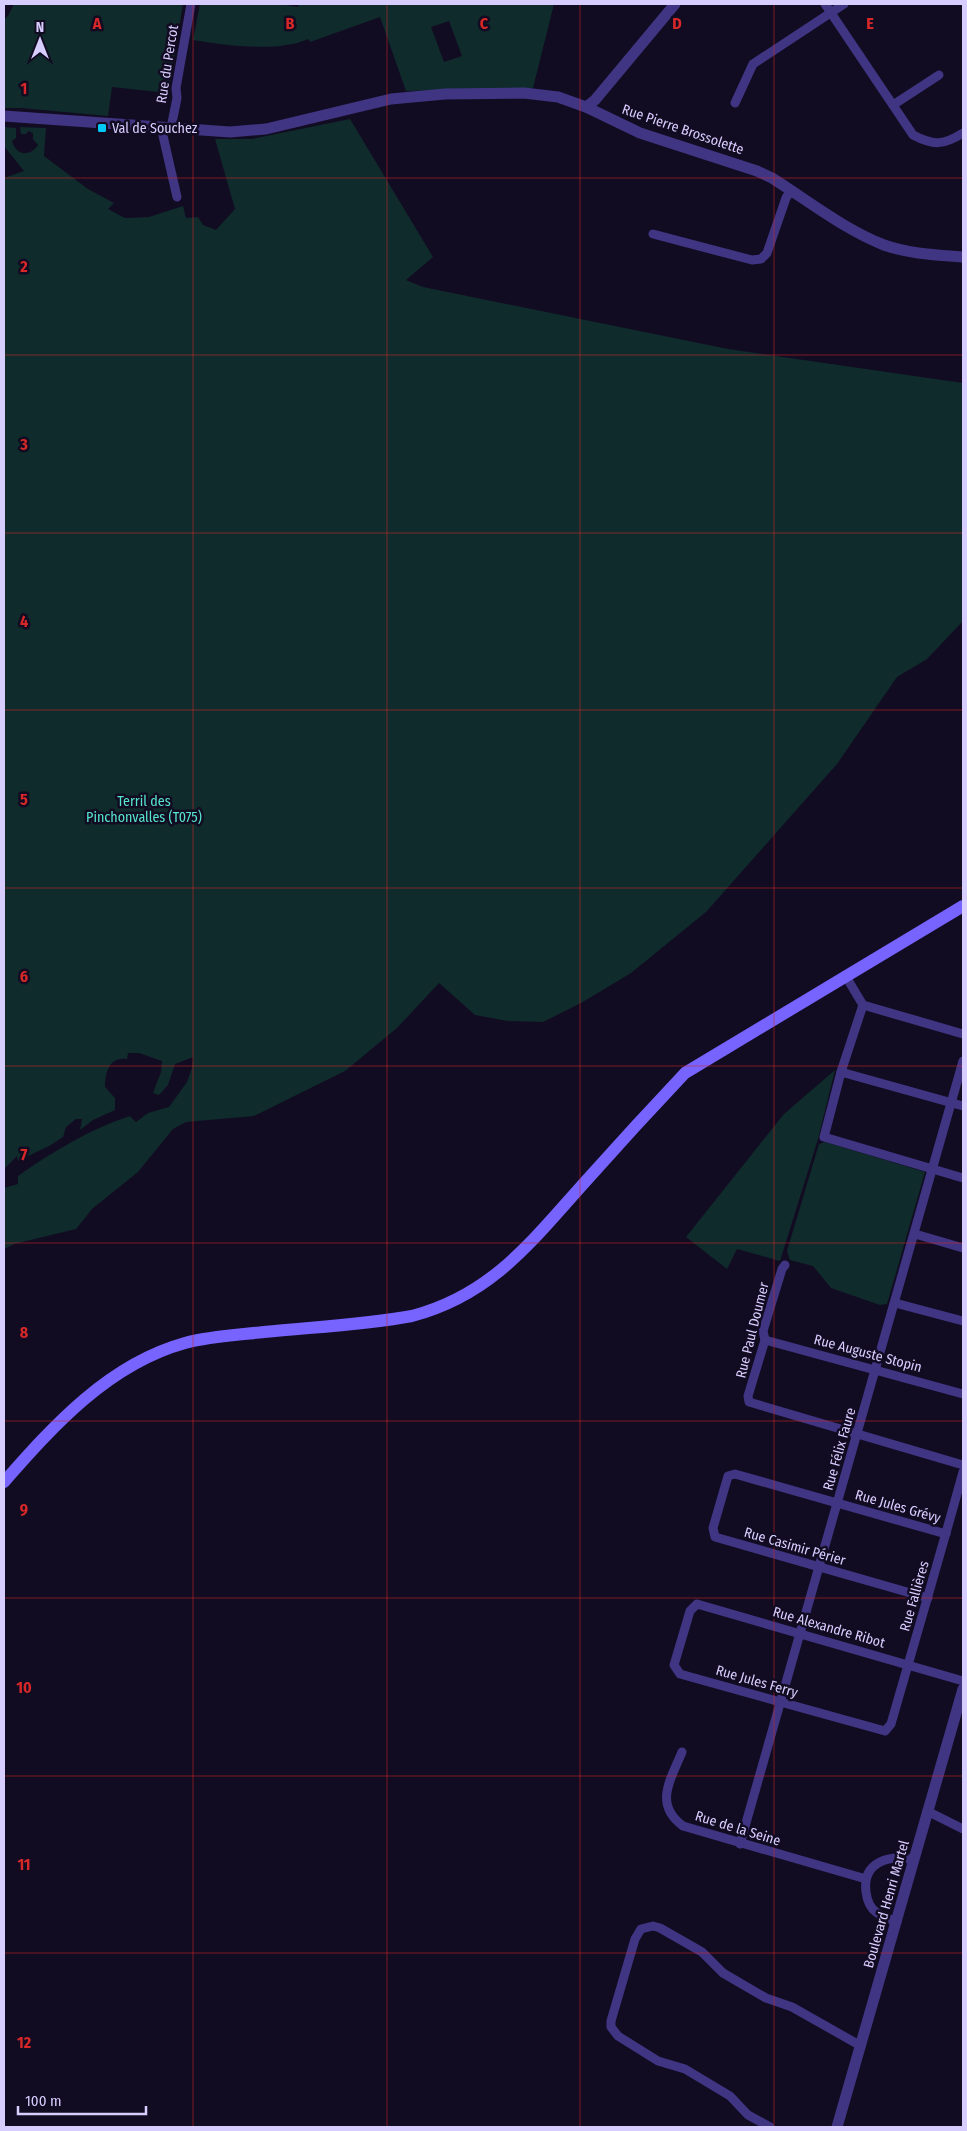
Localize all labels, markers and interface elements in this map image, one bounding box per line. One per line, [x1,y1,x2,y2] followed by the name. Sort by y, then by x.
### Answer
[92,14,102,33] text: A
[286,14,295,33] text: B
[480,14,489,33] text: C
[672,14,682,33] text: D
[866,14,874,33] text: E
[15,15,65,65] north arrow
[36,19,44,36] text: N
[153,23,182,105] street label: Rue du Percot
[21,79,27,98] text: 1
[620,101,746,158] street label: Rue Pierre Brossolette
[112,120,198,137] place label: Val de Souchez
[96,122,108,134] marker: Val de Souchez
[19,257,28,276] text: 2
[19,435,28,454] text: 3
[20,612,28,631] text: 4
[20,790,28,809] text: 5
[86,793,202,826] park label: Terril des Pinchonvalles (T075)
[20,967,28,986] text: 6
[21,1145,28,1164] text: 7
[732,1280,773,1380] street label: Rue Paul Doumer
[20,1323,29,1342] text: 8
[812,1331,924,1376] street label: Rue Auguste Stopin
[820,1406,859,1492] street label: Rue Félix Faure
[853,1486,943,1527] street label: Rue Jules Grévy
[20,1500,28,1519] text: 9
[742,1524,848,1569] street label: Rue Casimir Périer
[896,1559,933,1633] street label: Rue Fallières
[771,1603,887,1652] street label: Rue Alexandre Ribot
[714,1662,801,1702] street label: Rue Jules Ferry
[16,1678,32,1697] text: 10
[693,1807,783,1850] street label: Rue de la Seine
[860,1838,913,1970] street label: Boulevard Henri Martel
[17,1855,31,1874] text: 11
[17,2033,32,2052] text: 12
[18,2084,145,2116] scale bar
[25,2092,62,2110] text: 100 m

